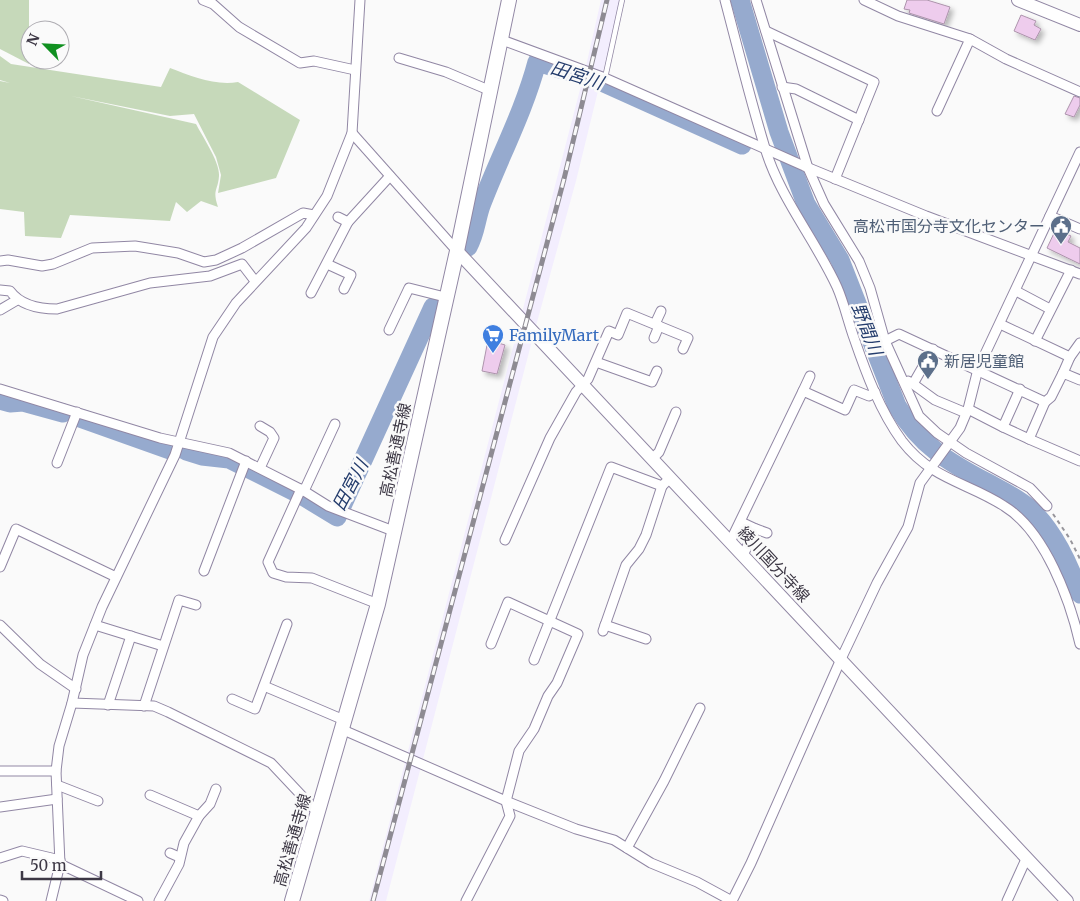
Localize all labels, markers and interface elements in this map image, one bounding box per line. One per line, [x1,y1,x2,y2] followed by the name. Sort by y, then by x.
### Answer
[20,20,70,70] north arrow
[23,31,44,48] text: N
[548,56,608,95] water label: 田宮川
[1049,214,1073,245] public building icon: 高松市国分寺文化センター
[853,216,1045,236] place label: 高松市国分寺文化センター
[847,300,888,360] water label: 野間川
[481,323,505,354] supermarket icon: FamilyMart
[509,325,600,345] place label: FamilyMart
[916,349,940,380] public building icon: 新居児童館
[944,351,1024,371] place label: 新居児童館
[375,401,415,499] street label: 高松善通寺線
[327,454,374,514] water label: 田宮川
[734,522,814,606] street label: 綾川国分寺線
[269,791,315,889] street label: 高松善通寺線
[22,848,101,880] scale bar
[30,856,67,875] text: 50 m

